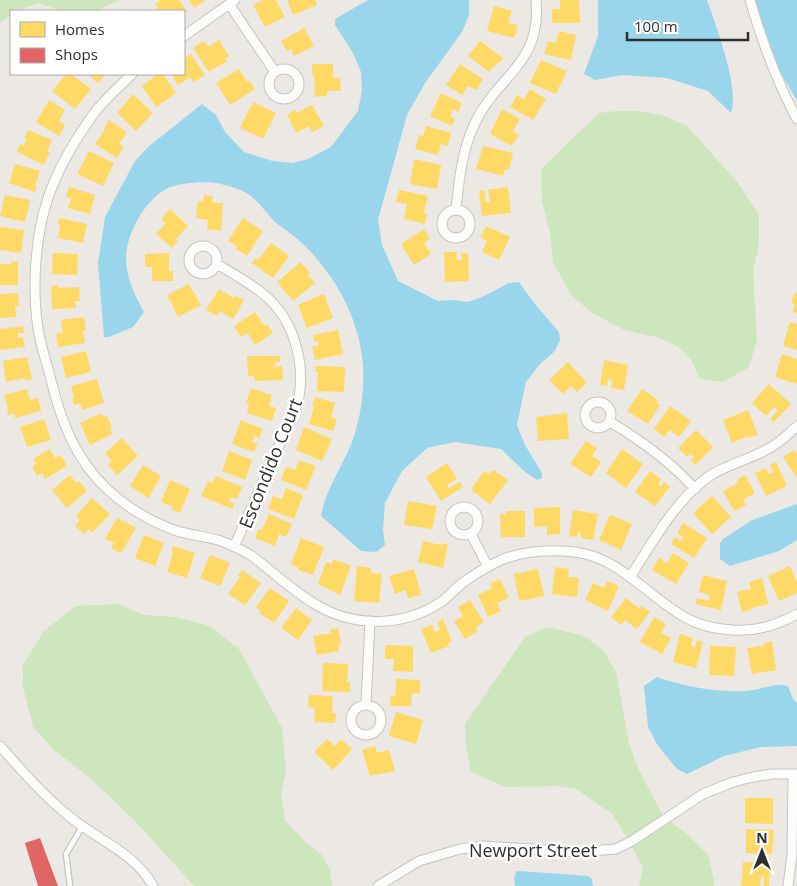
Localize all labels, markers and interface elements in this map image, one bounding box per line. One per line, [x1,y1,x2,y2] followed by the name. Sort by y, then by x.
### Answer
[10,10,185,75] legend
[627,10,748,42] scale bar
[634,16,678,36] text: 100 m
[55,19,105,39] text: Homes
[55,44,98,64] text: Shops
[233,394,307,532] street label: Escondido Court
[737,826,787,876] north arrow
[756,828,768,847] text: N
[469,838,597,862] street label: Newport Street

